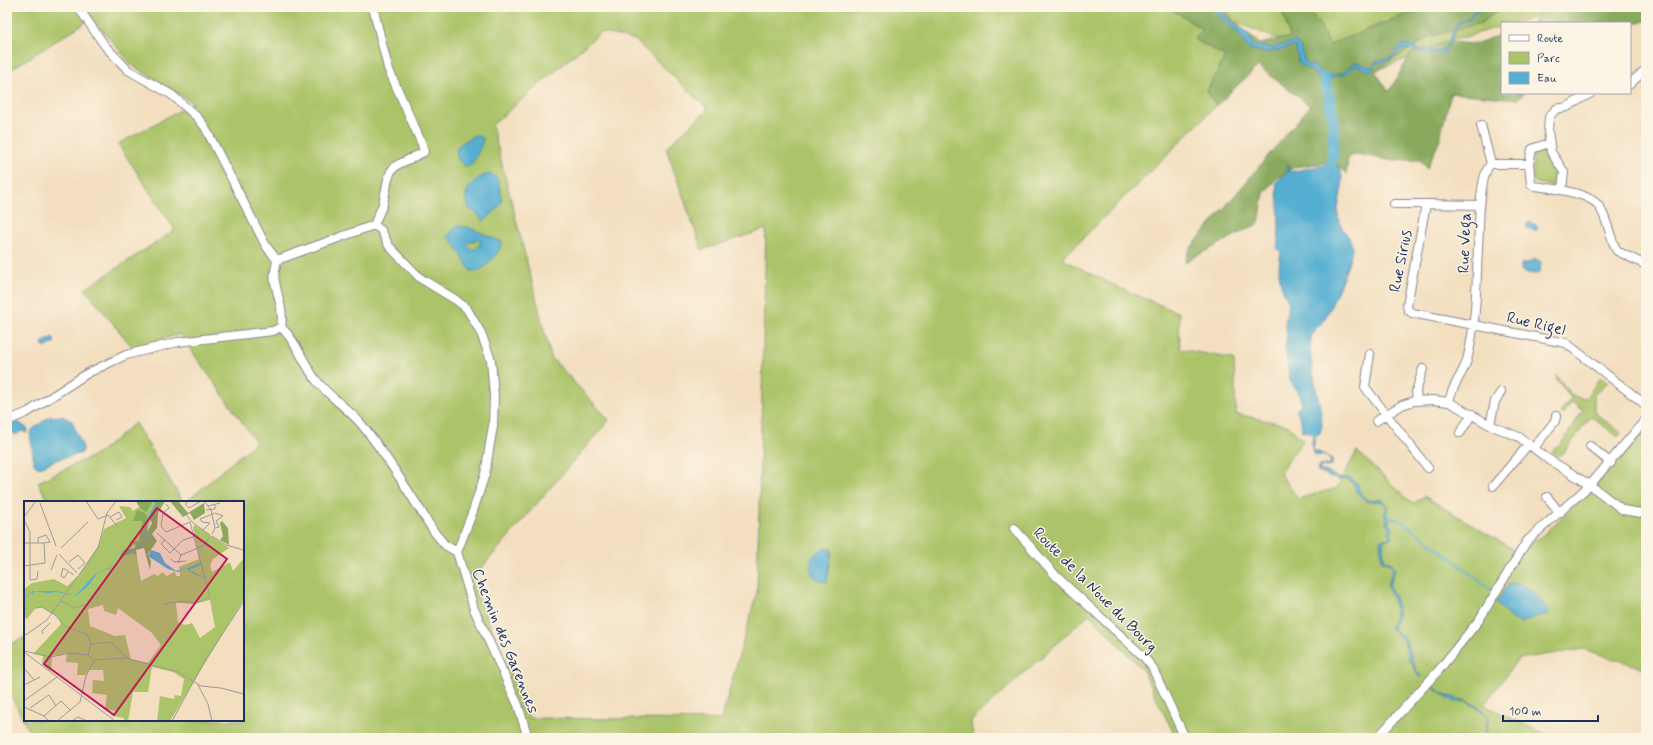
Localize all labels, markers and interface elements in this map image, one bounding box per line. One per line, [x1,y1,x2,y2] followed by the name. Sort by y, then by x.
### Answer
[1501,22,1631,94] legend
[1537,31,1563,47] text: Route
[1537,51,1560,67] text: Parc
[1537,71,1557,87] text: Eau
[1453,212,1478,274] street label: Rue Vega
[1385,228,1417,294] street label: Rue Sirius
[1504,307,1567,342] street label: Rue Rigel
[24,501,244,721] inset map
[1028,523,1162,657] street label: Route de la Noue du Bourg
[466,565,544,717] street label: Chemin des Garennes
[1503,697,1598,723] scale bar
[1509,704,1541,720] text: 100 m

